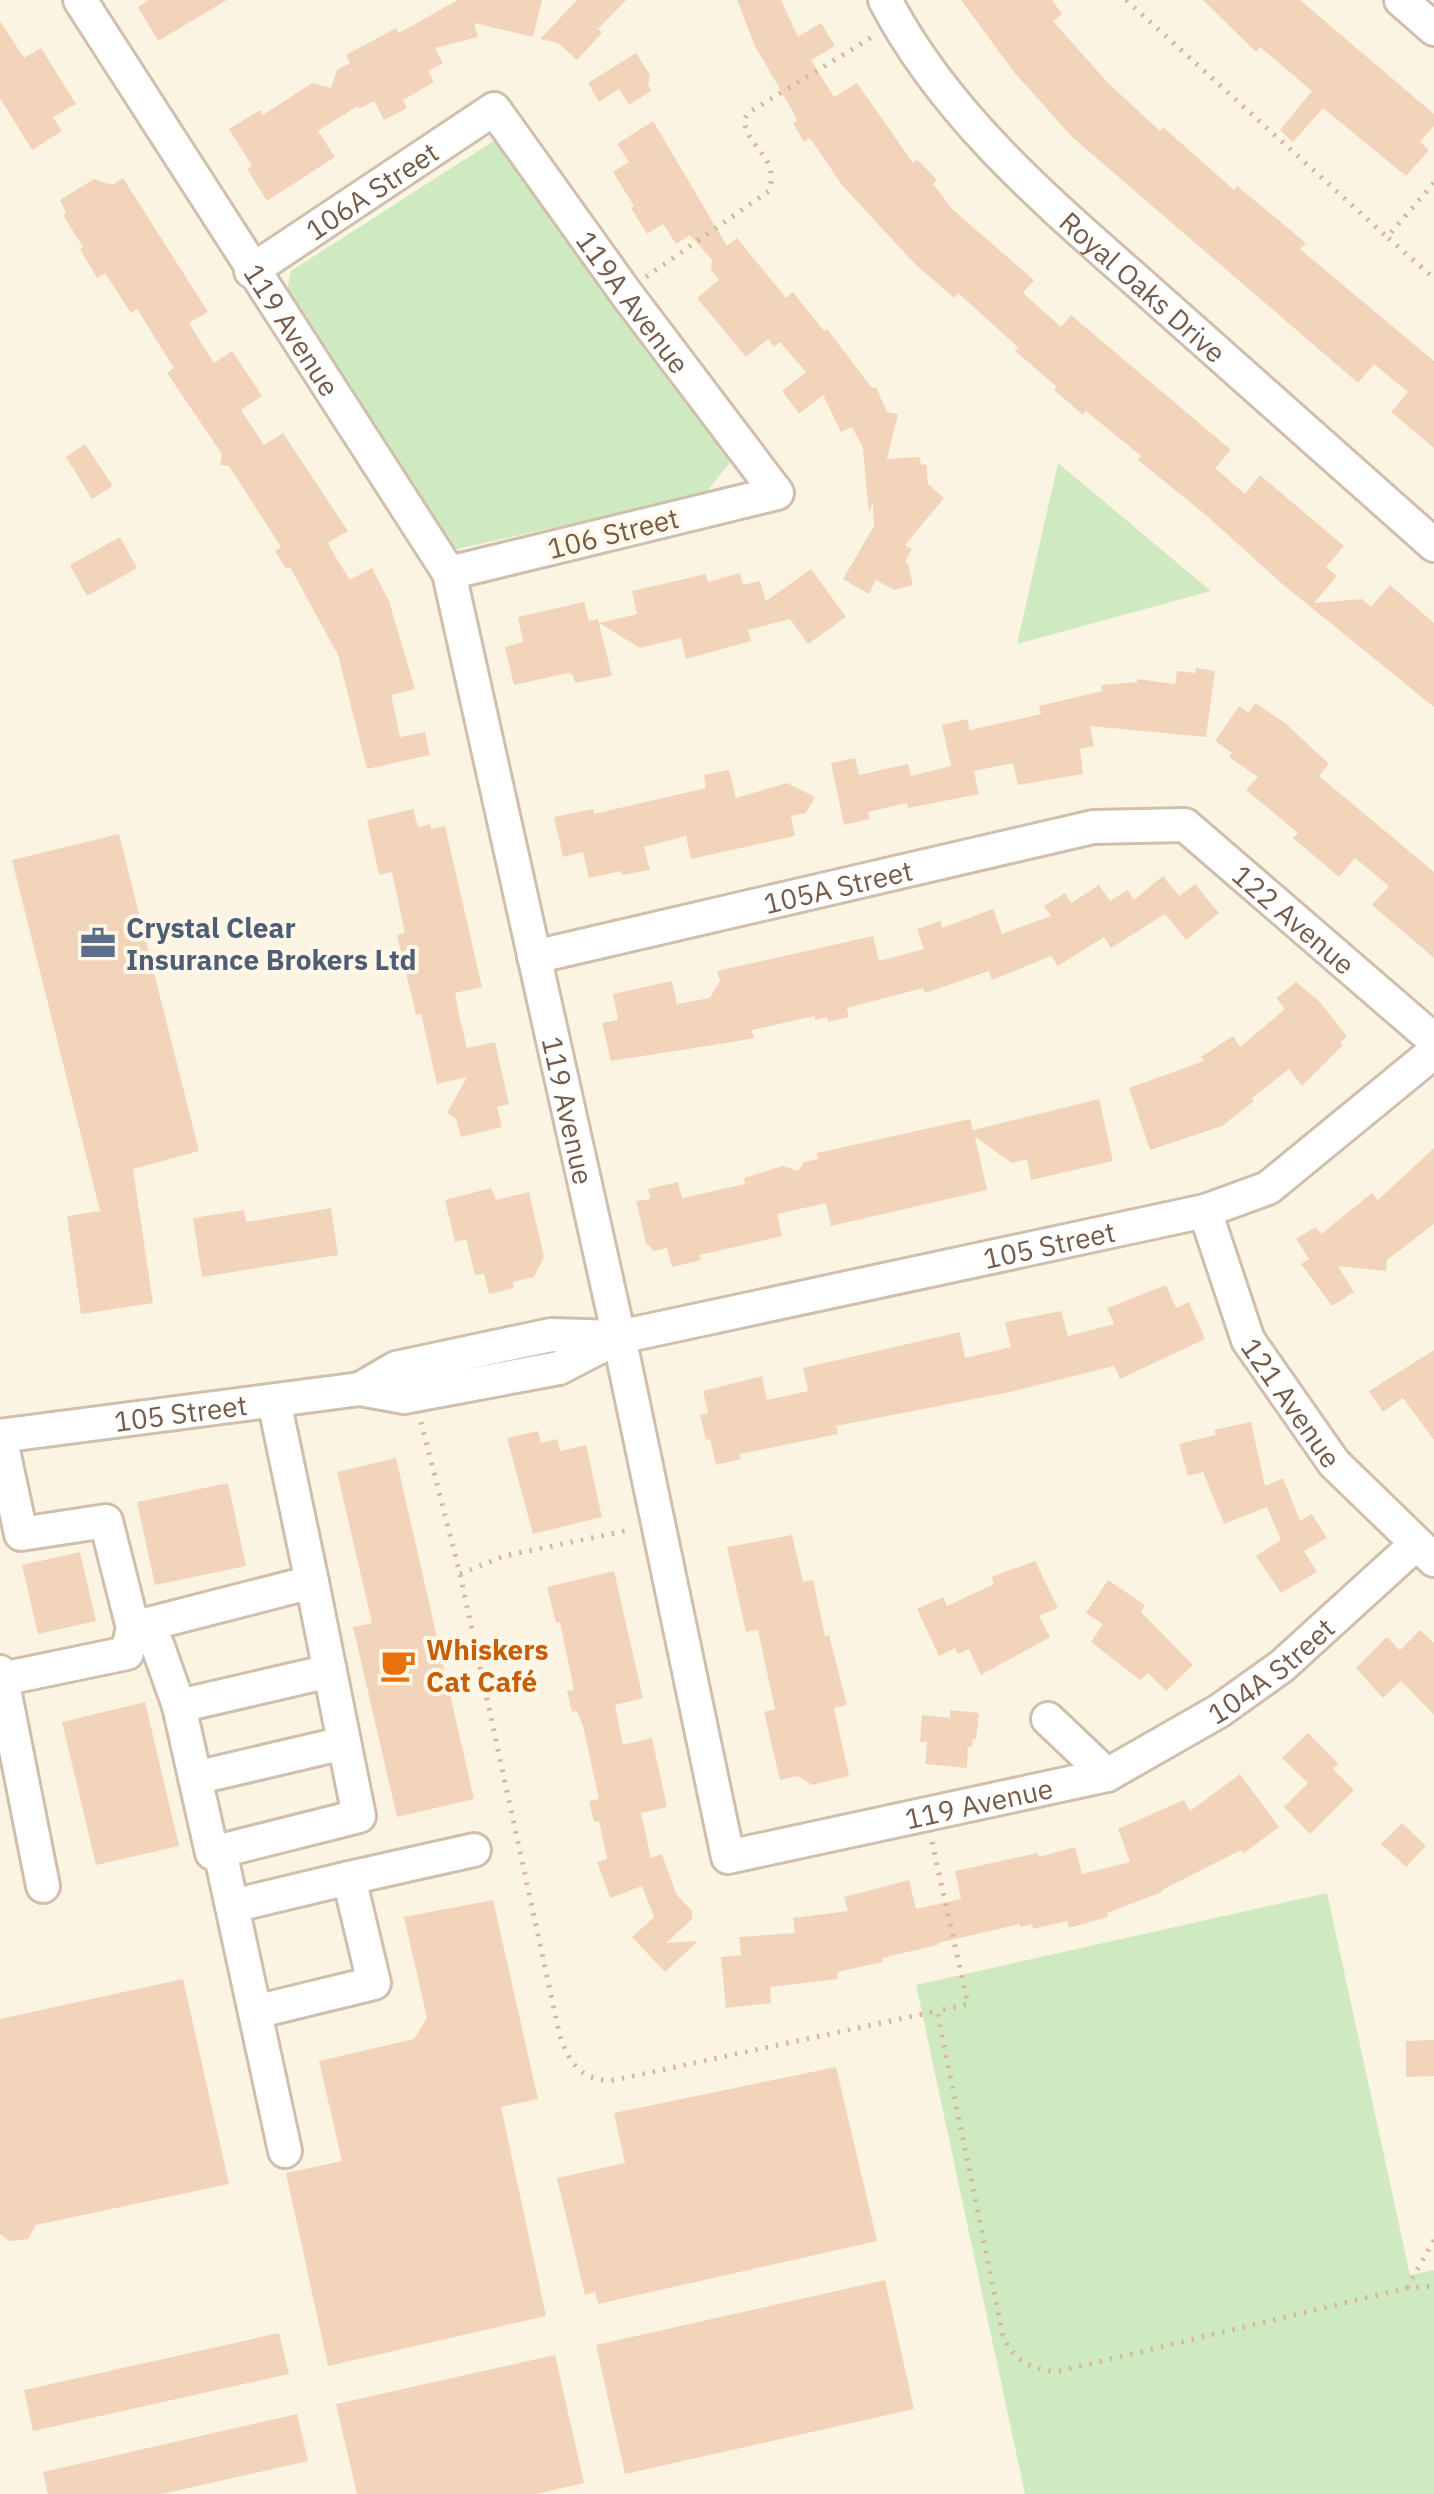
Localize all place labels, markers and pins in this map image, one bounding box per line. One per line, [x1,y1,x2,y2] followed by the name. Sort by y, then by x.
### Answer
[126,909,417,978] place label: Crystal Clear Insurance Brokers Ltd
[79,924,117,962] office icon: Crystal Clear Insurance Brokers Ltd
[426,1631,549,1700] place label: Whiskers Cat Café
[379,1646,417,1684] cafe icon: Whiskers Cat Café

